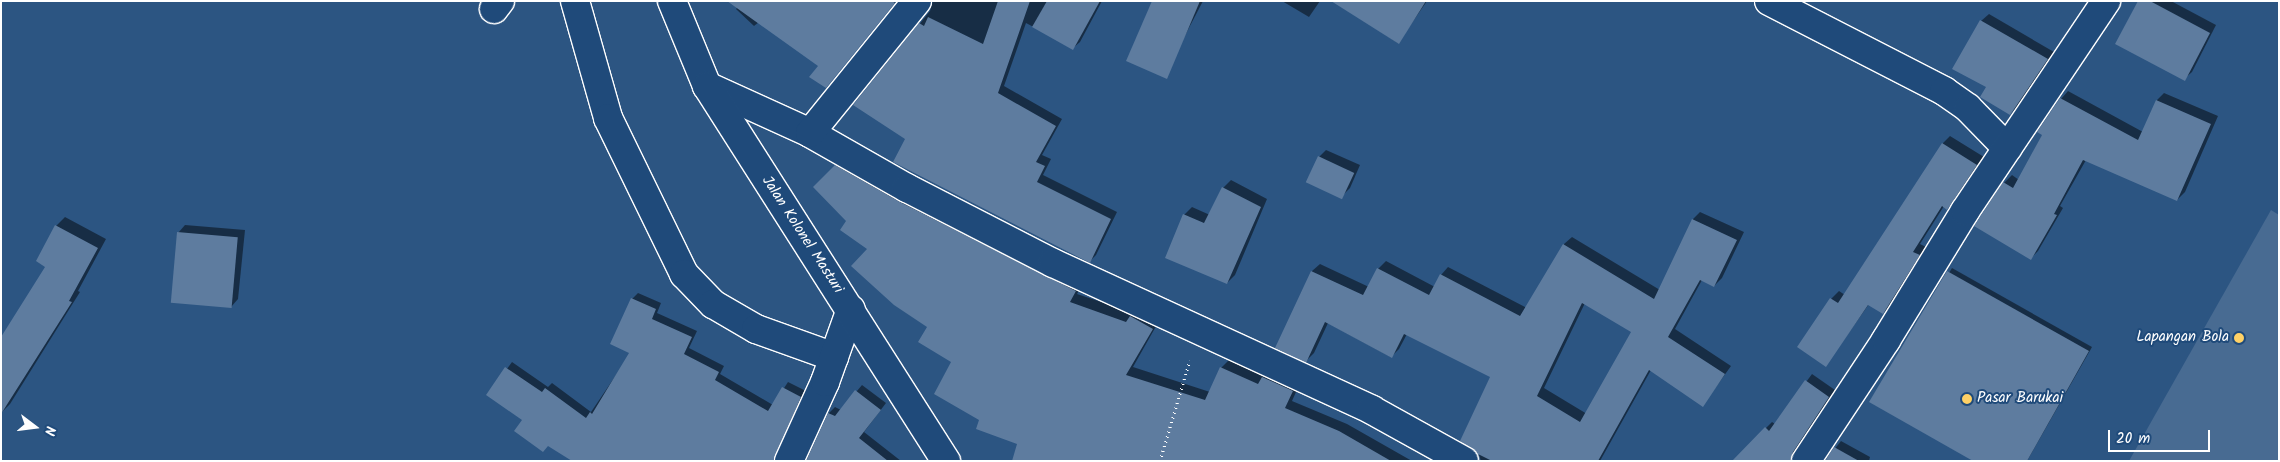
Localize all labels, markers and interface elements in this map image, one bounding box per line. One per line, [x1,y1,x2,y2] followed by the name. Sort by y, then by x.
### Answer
[757,173,847,297] street label: Jalan Kolonel Masturi
[2136,329,2229,347] place label: Lapangan Bola
[2233,332,2245,344] marker: Lapangan Bola
[1977,390,2063,408] place label: Pasar Barukai
[1961,393,1973,405] marker: Pasar Barukai
[10,402,60,452] north arrow
[2110,420,2212,452] scale bar
[38,424,61,438] text: N
[2116,427,2150,451] text: 20 m

